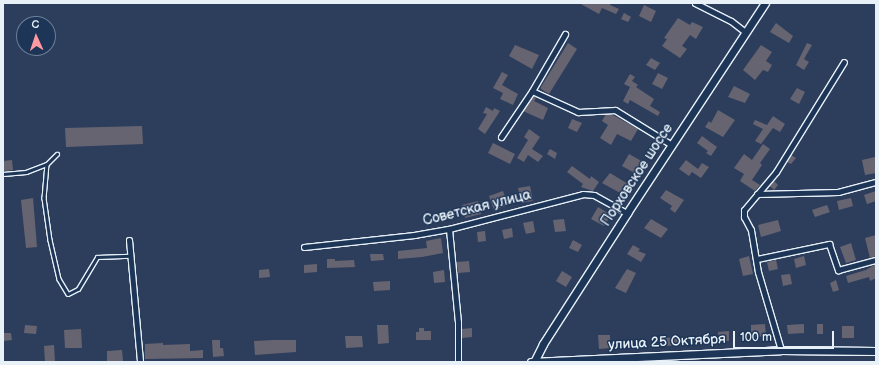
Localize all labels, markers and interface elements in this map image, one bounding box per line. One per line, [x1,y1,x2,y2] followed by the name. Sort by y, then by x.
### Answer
[16,16,56,56] north arrow
[31,18,40,31] text: С
[598,121,676,229] street label: Порховское шоссе
[421,186,533,230] street label: Советская улица
[735,323,836,349] scale bar
[740,330,772,345] text: 100 m
[608,331,726,353] street label: улица 25 Октября

